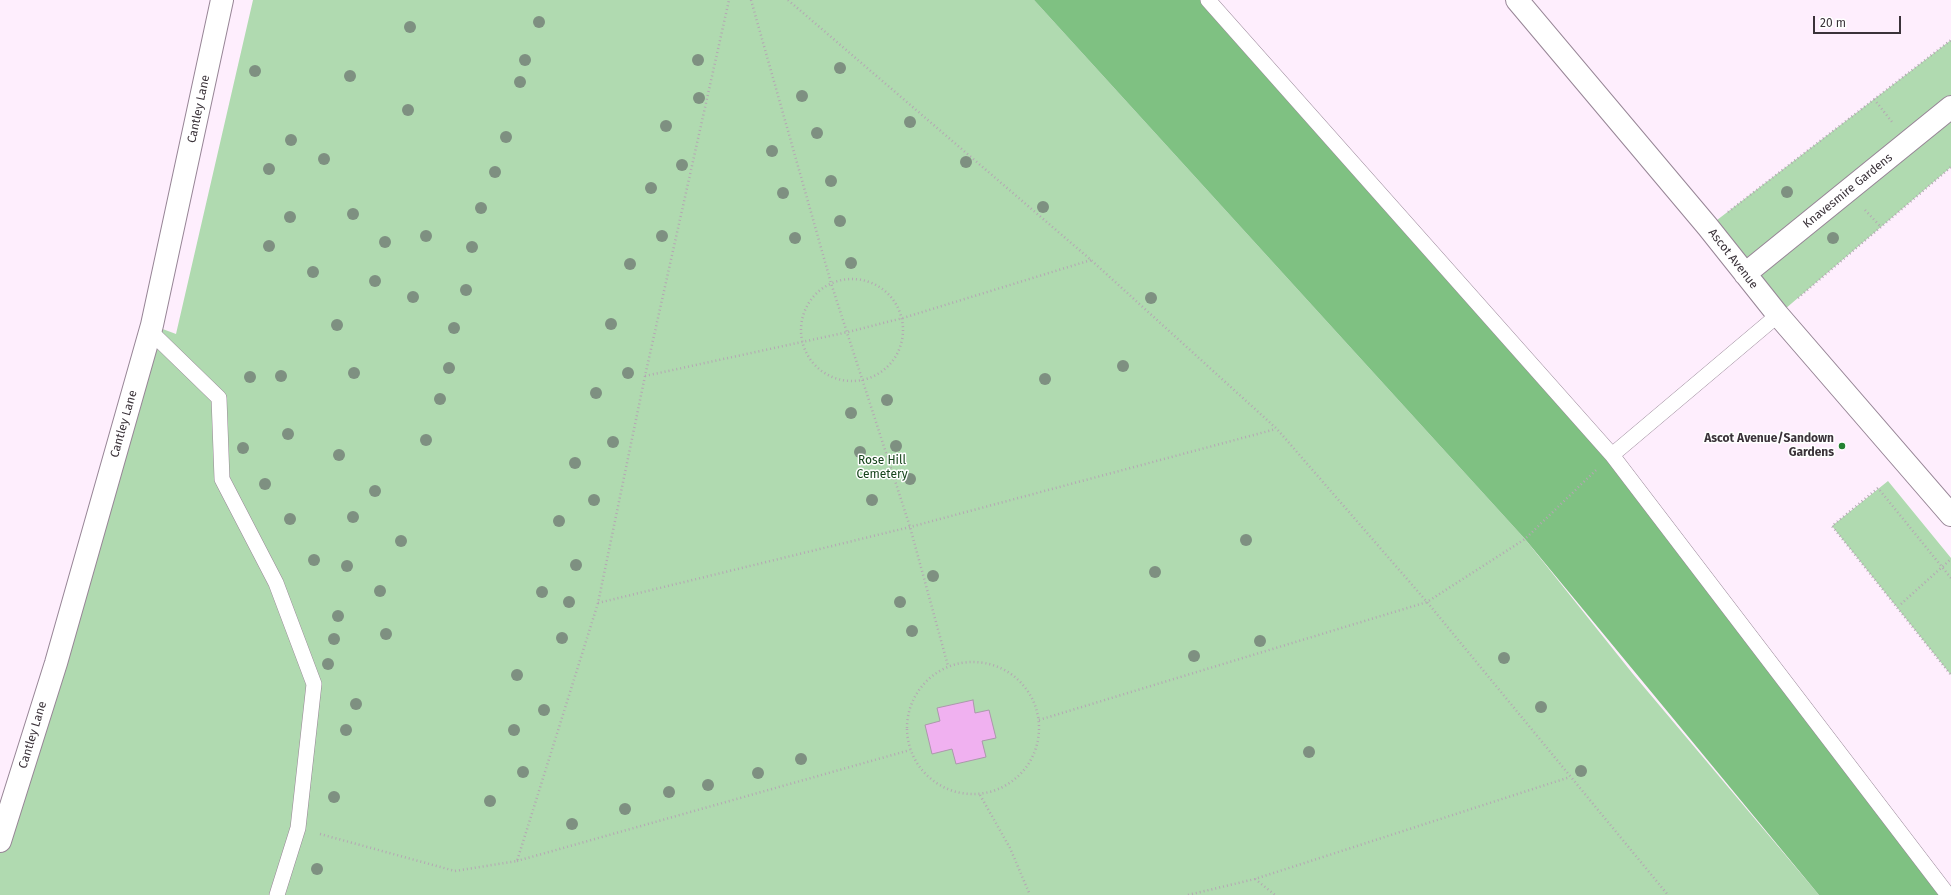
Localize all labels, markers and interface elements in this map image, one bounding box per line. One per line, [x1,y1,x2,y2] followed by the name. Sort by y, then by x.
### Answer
[1815,8,1903,34] scale bar
[1820,16,1846,30] text: 20 m
[185,74,213,144] street label: Cantley Lane
[1800,151,1896,231] street label: Knavesmire Gardens
[1705,226,1761,292] street label: Ascot Avenue
[108,389,140,459] street label: Cantley Lane
[1704,432,1834,460] place label: Ascot Avenue/Sandown Gardens
[1837,441,1847,451] marker: Ascot Avenue/Sandown Gardens
[856,454,908,482] park label: Rose Hill Cemetery
[16,700,50,770] street label: Cantley Lane

